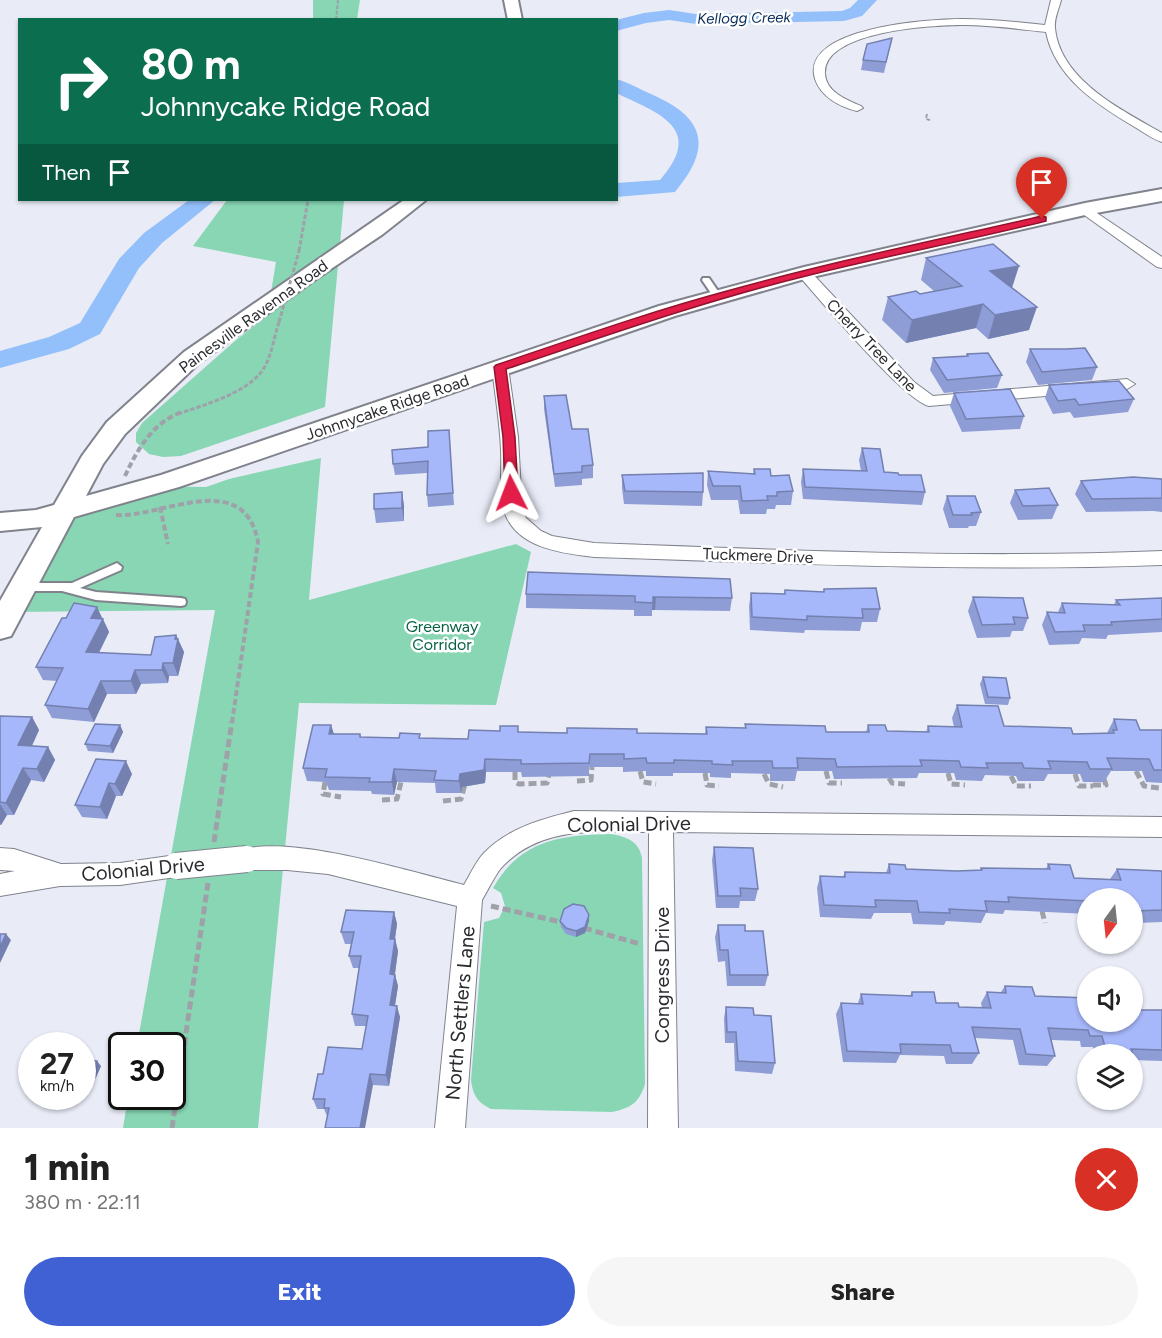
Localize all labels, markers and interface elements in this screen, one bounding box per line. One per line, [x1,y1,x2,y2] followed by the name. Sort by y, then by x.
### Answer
[697,8,792,28] water label: Kellogg Creek
[141,39,241,90] text: 80 m
[42,42,120,120] icon: right
[141,90,430,123] text: Johnnycake Ridge Road
[103,156,136,189] icon: arrive
[1016,157,1067,219] pin
[42,159,91,186] text: Then
[1025,166,1058,199] icon: arrive
[175,256,332,377] street label: Painesville Ravenna Road
[823,295,921,396] street label: Cherry Tree Lane
[303,371,471,444] street label: Johnnycake Ridge Road
[479,461,543,525] position arrow
[702,544,814,567] street label: Tuckmere Drive
[406,617,479,654] park label: Greenway Corridor
[567,811,691,837] street label: Colonial Drive
[80,852,206,886] street label: Colonial Drive
[1077,888,1143,954] north arrow
[1077,888,1143,1110] map controls
[650,907,674,1043] street label: Congress Drive
[440,925,480,1101] street label: North Settlers Lane
[1077,966,1143,1032] button: sound
[108,1032,186,1110] speed limit sign: 30
[1077,1044,1143,1110] button: layers
[40,1045,74,1082] text: 27
[40,1077,74,1095] text: km/h
[24,1146,110,1189] text: 1 min
[1075,1148,1138,1211] button: close
[24,1190,141,1214] text: 380 m · 22:11
[24,1257,575,1326] button: Exit
[587,1257,1138,1326] button: Share

